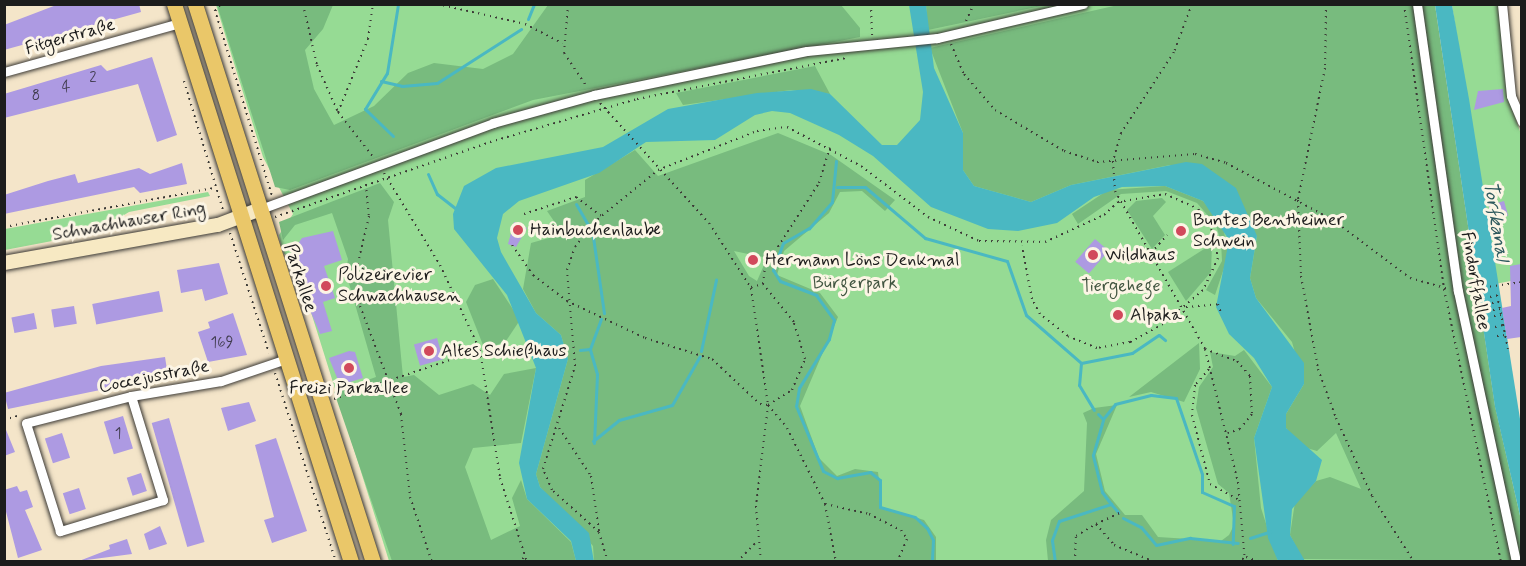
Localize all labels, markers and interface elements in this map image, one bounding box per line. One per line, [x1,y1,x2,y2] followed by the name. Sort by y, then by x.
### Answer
[23,14,117,60] street label: Fitgerstraße
[89,70,97,88] house number: 2
[62,79,70,97] house number: 4
[32,88,40,106] house number: 8
[1478,179,1514,263] water label: Torfkanal
[51,198,207,246] street label: Schwachhauser Ring
[1193,210,1341,252] place label: Buntes Bentheimer Schwein
[530,219,661,241] place label: Hainbuchenlaube
[511,223,525,237] marker: Hainbuchenlaube
[1174,224,1188,238] marker: Buntes Bentheimer Schwein
[1456,230,1494,332] street label: Findorffallee
[279,241,321,315] street label: Parkallee
[1105,244,1175,266] place label: Wildhaus
[1086,248,1100,262] marker: Wildhaus
[765,249,953,271] place label: Hermann Löns Denkmal
[746,253,760,267] marker: Hermann Löns Denkmal
[338,265,460,308] place label: Polizeirevier Schwachhausen
[812,272,898,294] park label: Bürgerpark
[1081,275,1161,297] park label: Tiergehege
[319,279,333,293] marker: Polizeirevier Schwachhausen
[1130,304,1182,326] place label: Alpaka
[1111,308,1125,322] marker: Alpaka
[211,335,233,353] house number: 169
[441,340,567,362] place label: Altes Schießhaus
[422,344,436,358] marker: Altes Schießhaus
[97,356,211,398] street label: Coccejusstraße
[342,361,356,375] marker: Freizi Parkallee
[290,377,408,399] place label: Freizi Parkallee
[115,426,121,444] house number: 1

